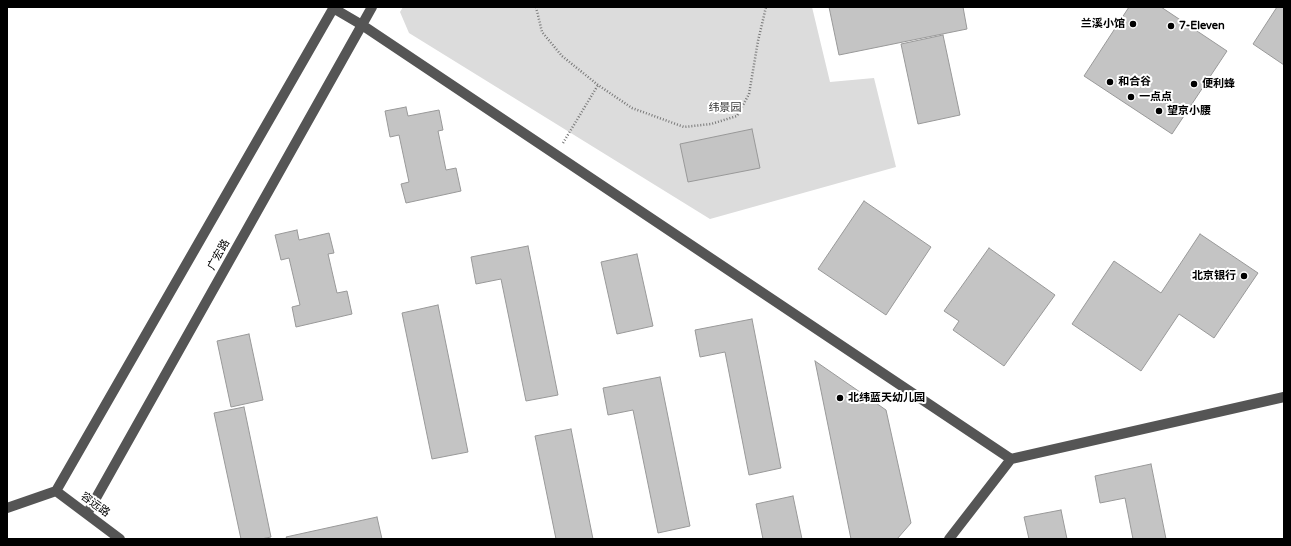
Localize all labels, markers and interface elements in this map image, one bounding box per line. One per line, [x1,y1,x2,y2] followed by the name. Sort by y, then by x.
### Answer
[1081,17,1125,31] place label: 兰溪小馆
[1128,19,1138,29] marker: 兰溪小馆
[1179,19,1225,33] place label: 7-Eleven
[1166,21,1176,31] marker: 7-Eleven
[1118,75,1151,89] place label: 和合谷
[1105,77,1115,87] marker: 和合谷
[1202,77,1235,91] place label: 便利蜂
[1189,79,1199,89] marker: 便利蜂
[1139,90,1172,104] place label: 一点点
[1126,92,1136,102] marker: 一点点
[709,101,741,115] park label: 纬景园
[1167,104,1211,118] place label: 望京小腰
[1154,106,1164,116] marker: 望京小腰
[205,237,233,273] street label: 广宏路
[1192,269,1236,283] place label: 北京银行
[1239,271,1249,281] marker: 北京银行
[848,391,925,405] place label: 北纬蓝天幼儿园
[835,393,845,403] marker: 北纬蓝天幼儿园
[78,490,112,520] street label: 容远路

